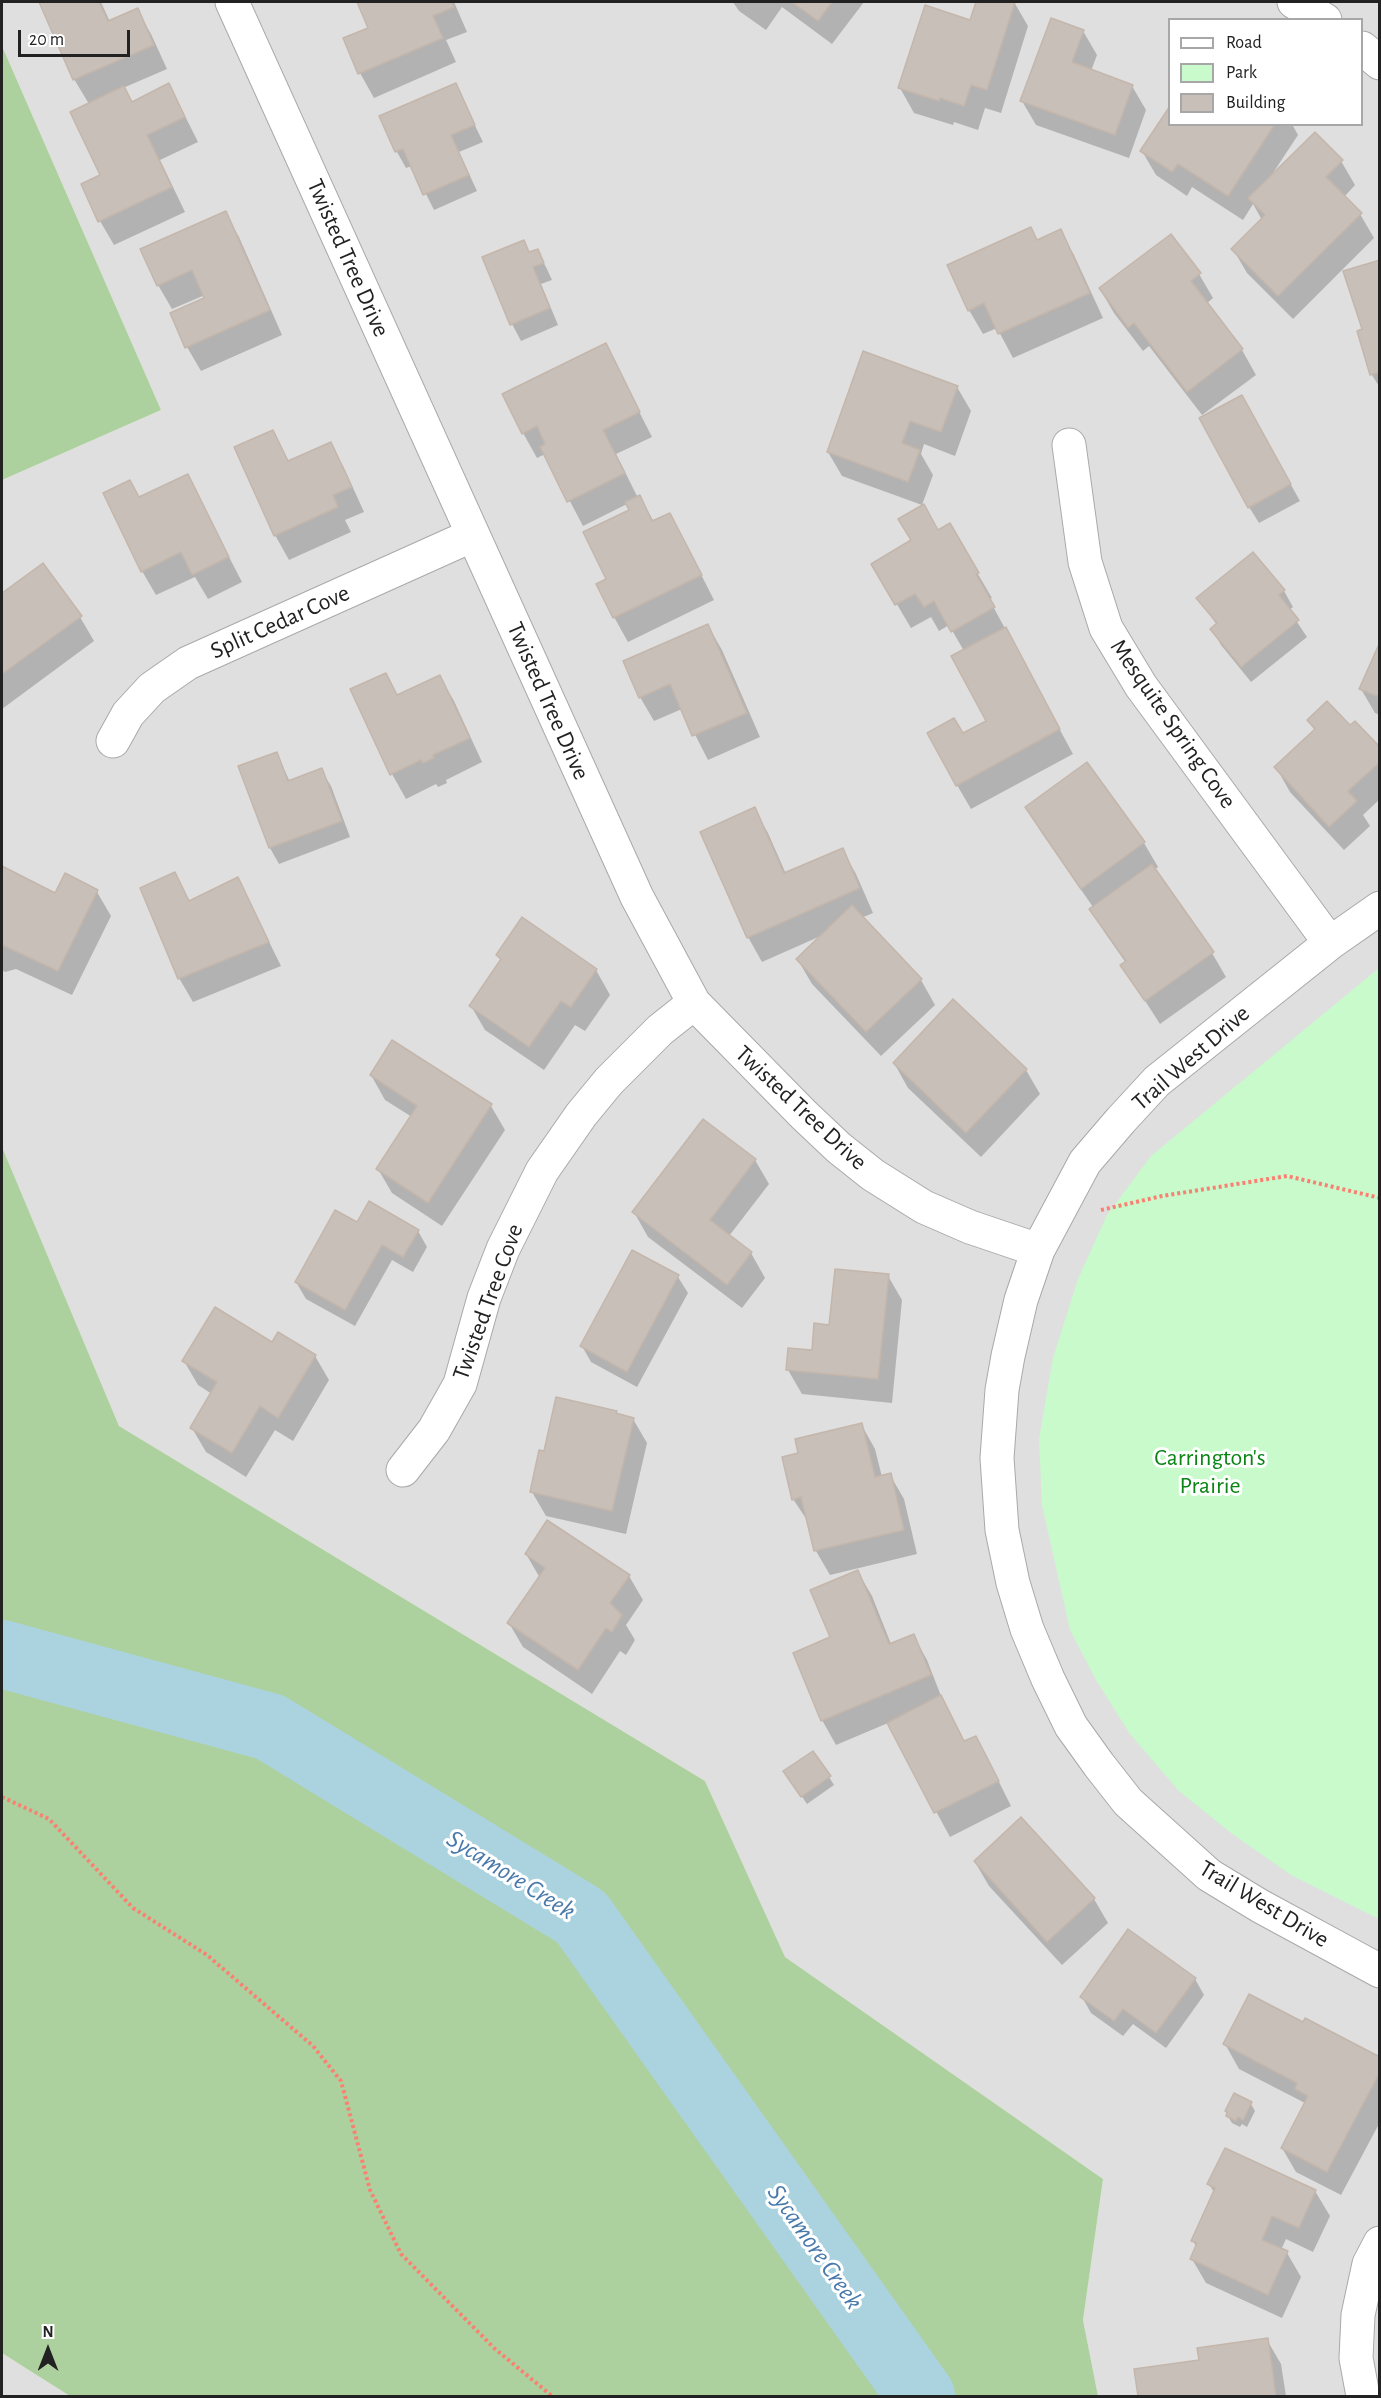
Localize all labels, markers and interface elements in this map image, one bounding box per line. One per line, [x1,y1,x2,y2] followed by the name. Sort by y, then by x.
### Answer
[21,18,134,56] scale bar
[1168,18,1363,126] legend
[29,31,64,49] text: 20 m
[1226,34,1262,52] text: Road
[1226,64,1257,82] text: Park
[1226,94,1285,112] text: Building
[300,175,396,341] street label: Twisted Tree Drive
[206,578,354,666] street label: Split Cedar Cove
[500,618,596,784] street label: Twisted Tree Drive
[1104,634,1242,814] street label: Mesquite Spring Cove
[1126,999,1256,1117] street label: Trail West Drive
[729,1040,873,1176] street label: Twisted Tree Drive
[446,1220,530,1384] street label: Twisted Tree Cove
[1154,1444,1266,1500] park label: Carrington's Prairie
[441,1823,581,1927] water label: Sycamore Creek
[1194,1854,1334,1954] street label: Trail West Drive
[760,2178,870,2316] water label: Sycamore Creek
[18,2320,78,2380] north arrow
[42,2324,54,2340] text: N

